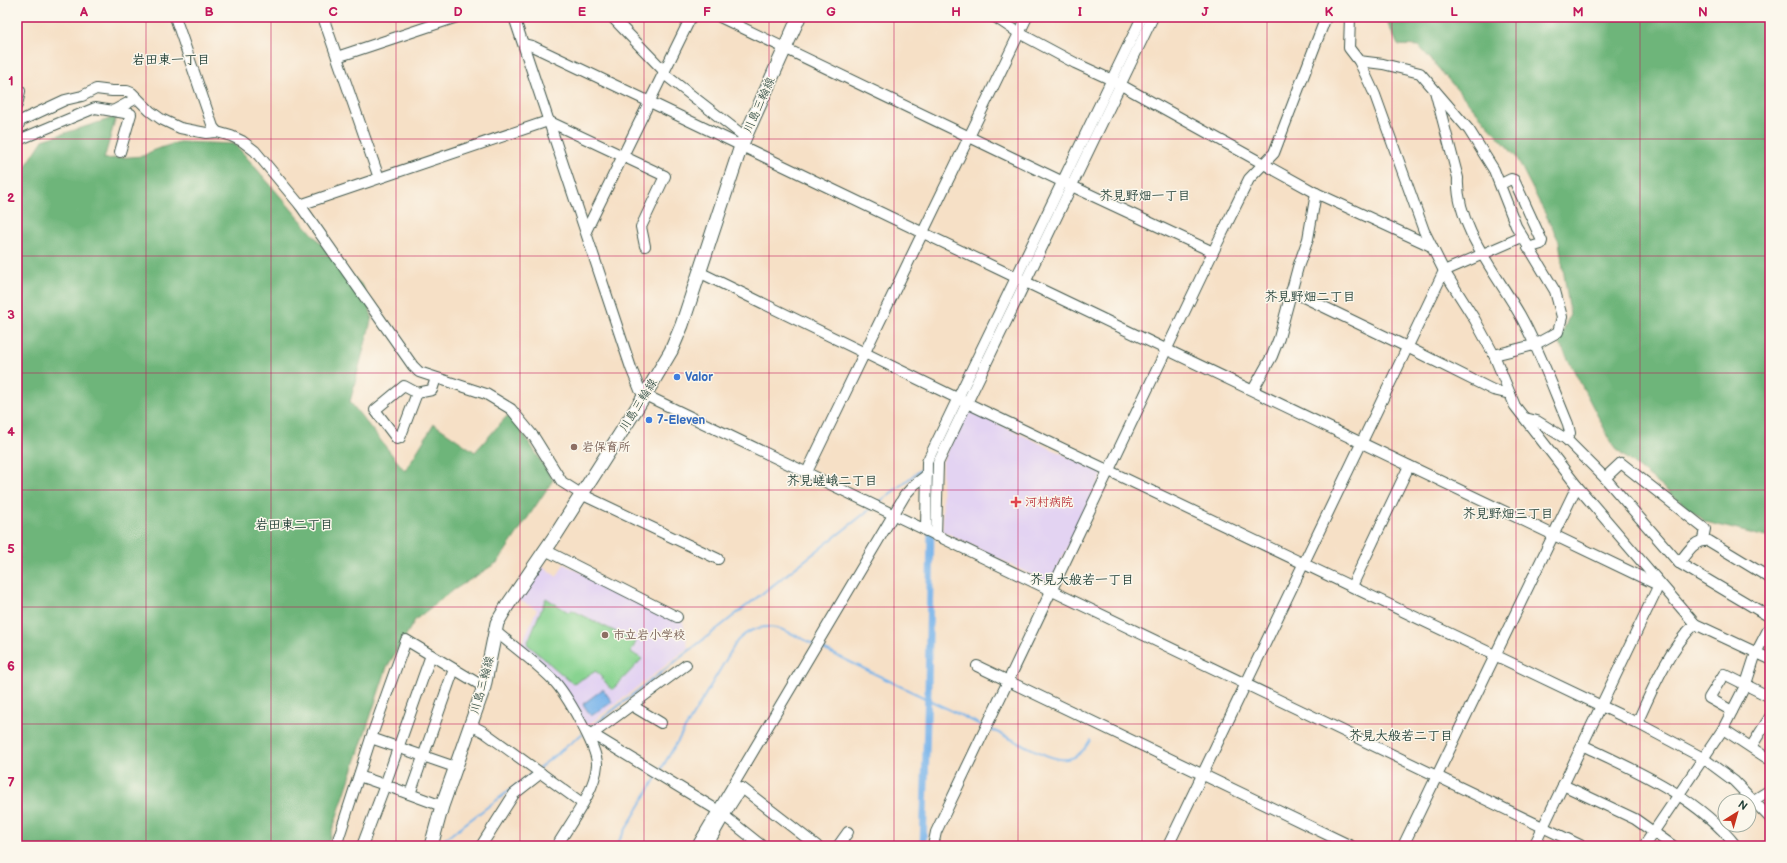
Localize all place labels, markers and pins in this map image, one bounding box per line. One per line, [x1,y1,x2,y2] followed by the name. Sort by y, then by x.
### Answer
[685,370,713,385] place label: Valor
[672,372,682,382] marker: Valor
[657,413,706,428] place label: 7-Eleven
[644,415,654,425] marker: 7-Eleven
[582,440,631,455] place label: 岩保育所
[569,442,579,452] marker: 岩保育所
[1025,495,1073,510] place label: 河村病院
[1010,496,1022,508] marker: 河村病院
[613,628,685,643] place label: 市立岩小学校
[600,630,610,640] marker: 市立岩小学校

